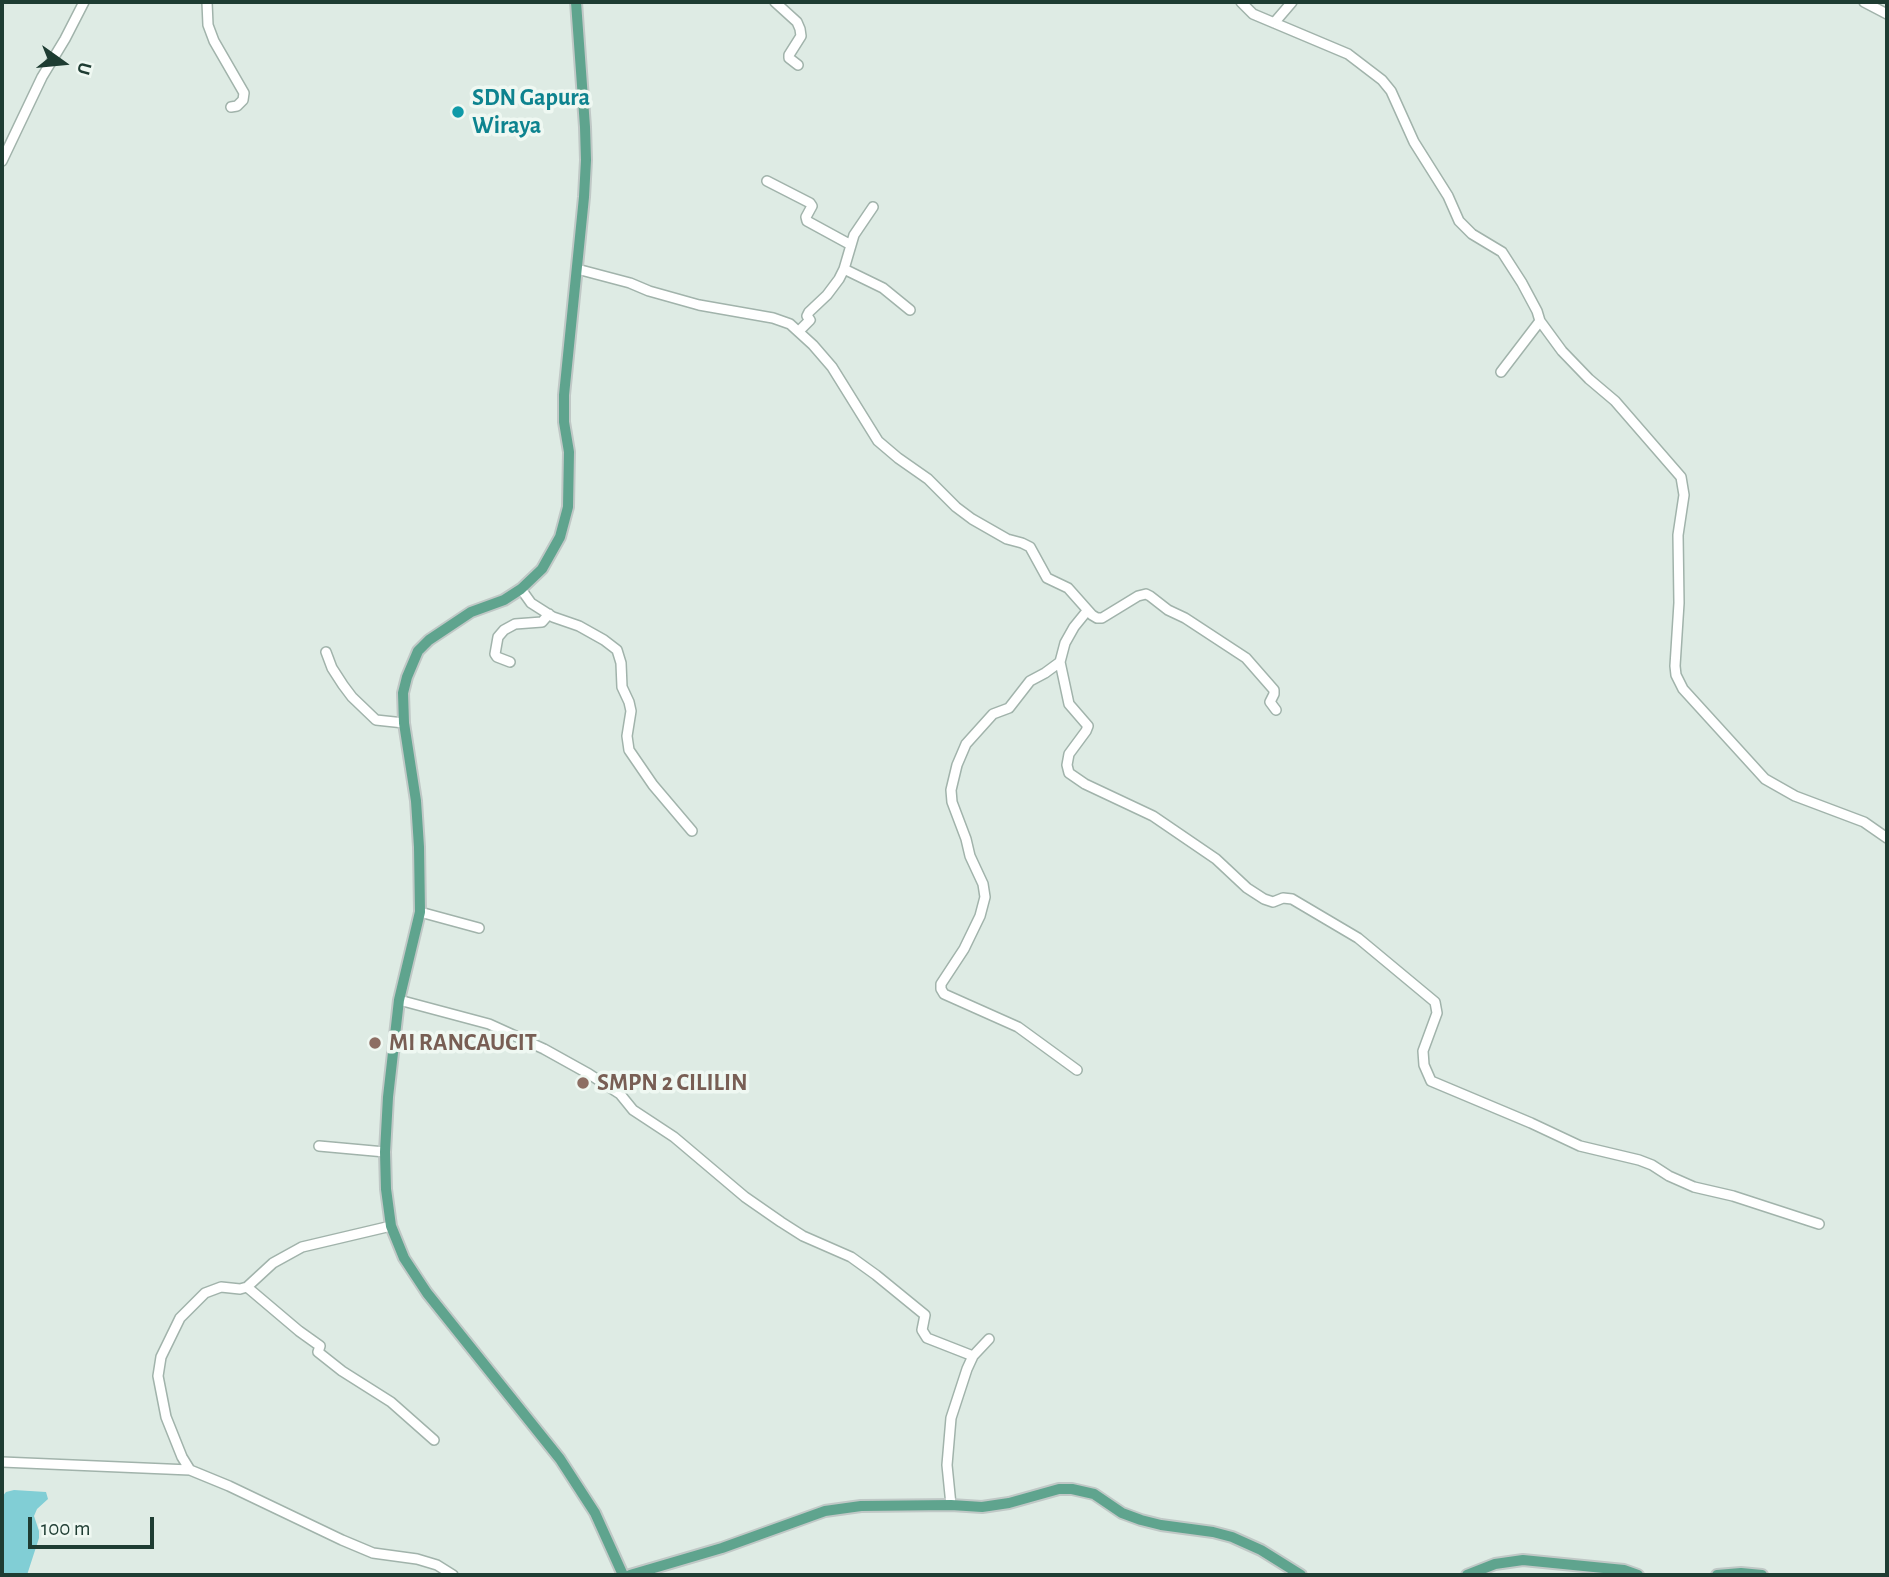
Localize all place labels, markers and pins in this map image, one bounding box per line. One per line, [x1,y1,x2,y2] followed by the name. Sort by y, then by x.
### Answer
[472,84,590,140] place label: SDN Gapura Wiraya
[450,104,466,120] marker: SDN Gapura Wiraya
[389,1029,537,1057] place label: MI RANCAUCIT
[367,1035,383,1051] marker: MI RANCAUCIT
[597,1069,748,1097] place label: SMPN 2 CILILIN
[575,1075,591,1091] marker: SMPN 2 CILILIN

